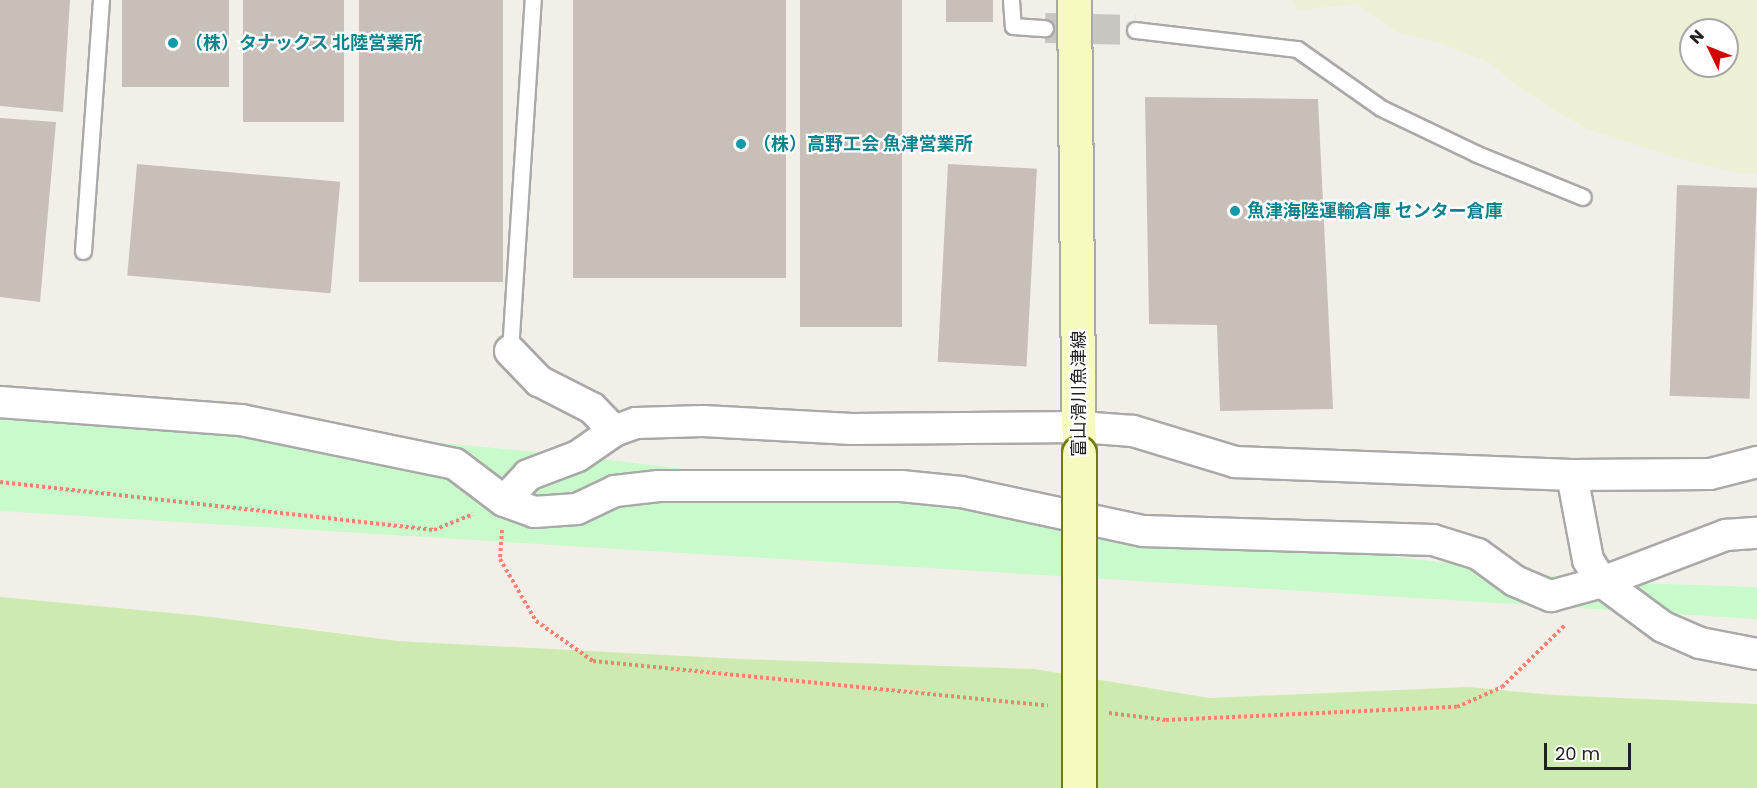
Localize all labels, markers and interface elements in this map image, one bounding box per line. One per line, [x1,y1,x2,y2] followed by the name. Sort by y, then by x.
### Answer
[1679,18,1739,78] north arrow
[1684,25,1709,49] text: N
[185,32,423,54] place label: （株）タナックス 北陸営業所
[166,36,180,50] marker: （株）タナックス 北陸営業所
[753,133,973,155] place label: （株）高野工会 魚津営業所
[734,137,748,151] marker: （株）高野工会 魚津営業所
[1247,200,1503,222] place label: 魚津海陸運輸倉庫 センター倉庫
[1228,204,1242,218] marker: 魚津海陸運輸倉庫 センター倉庫
[1068,331,1090,457] street label: 富山滑川魚津線
[1547,731,1634,769] scale bar
[1555,741,1600,766] text: 20 m

